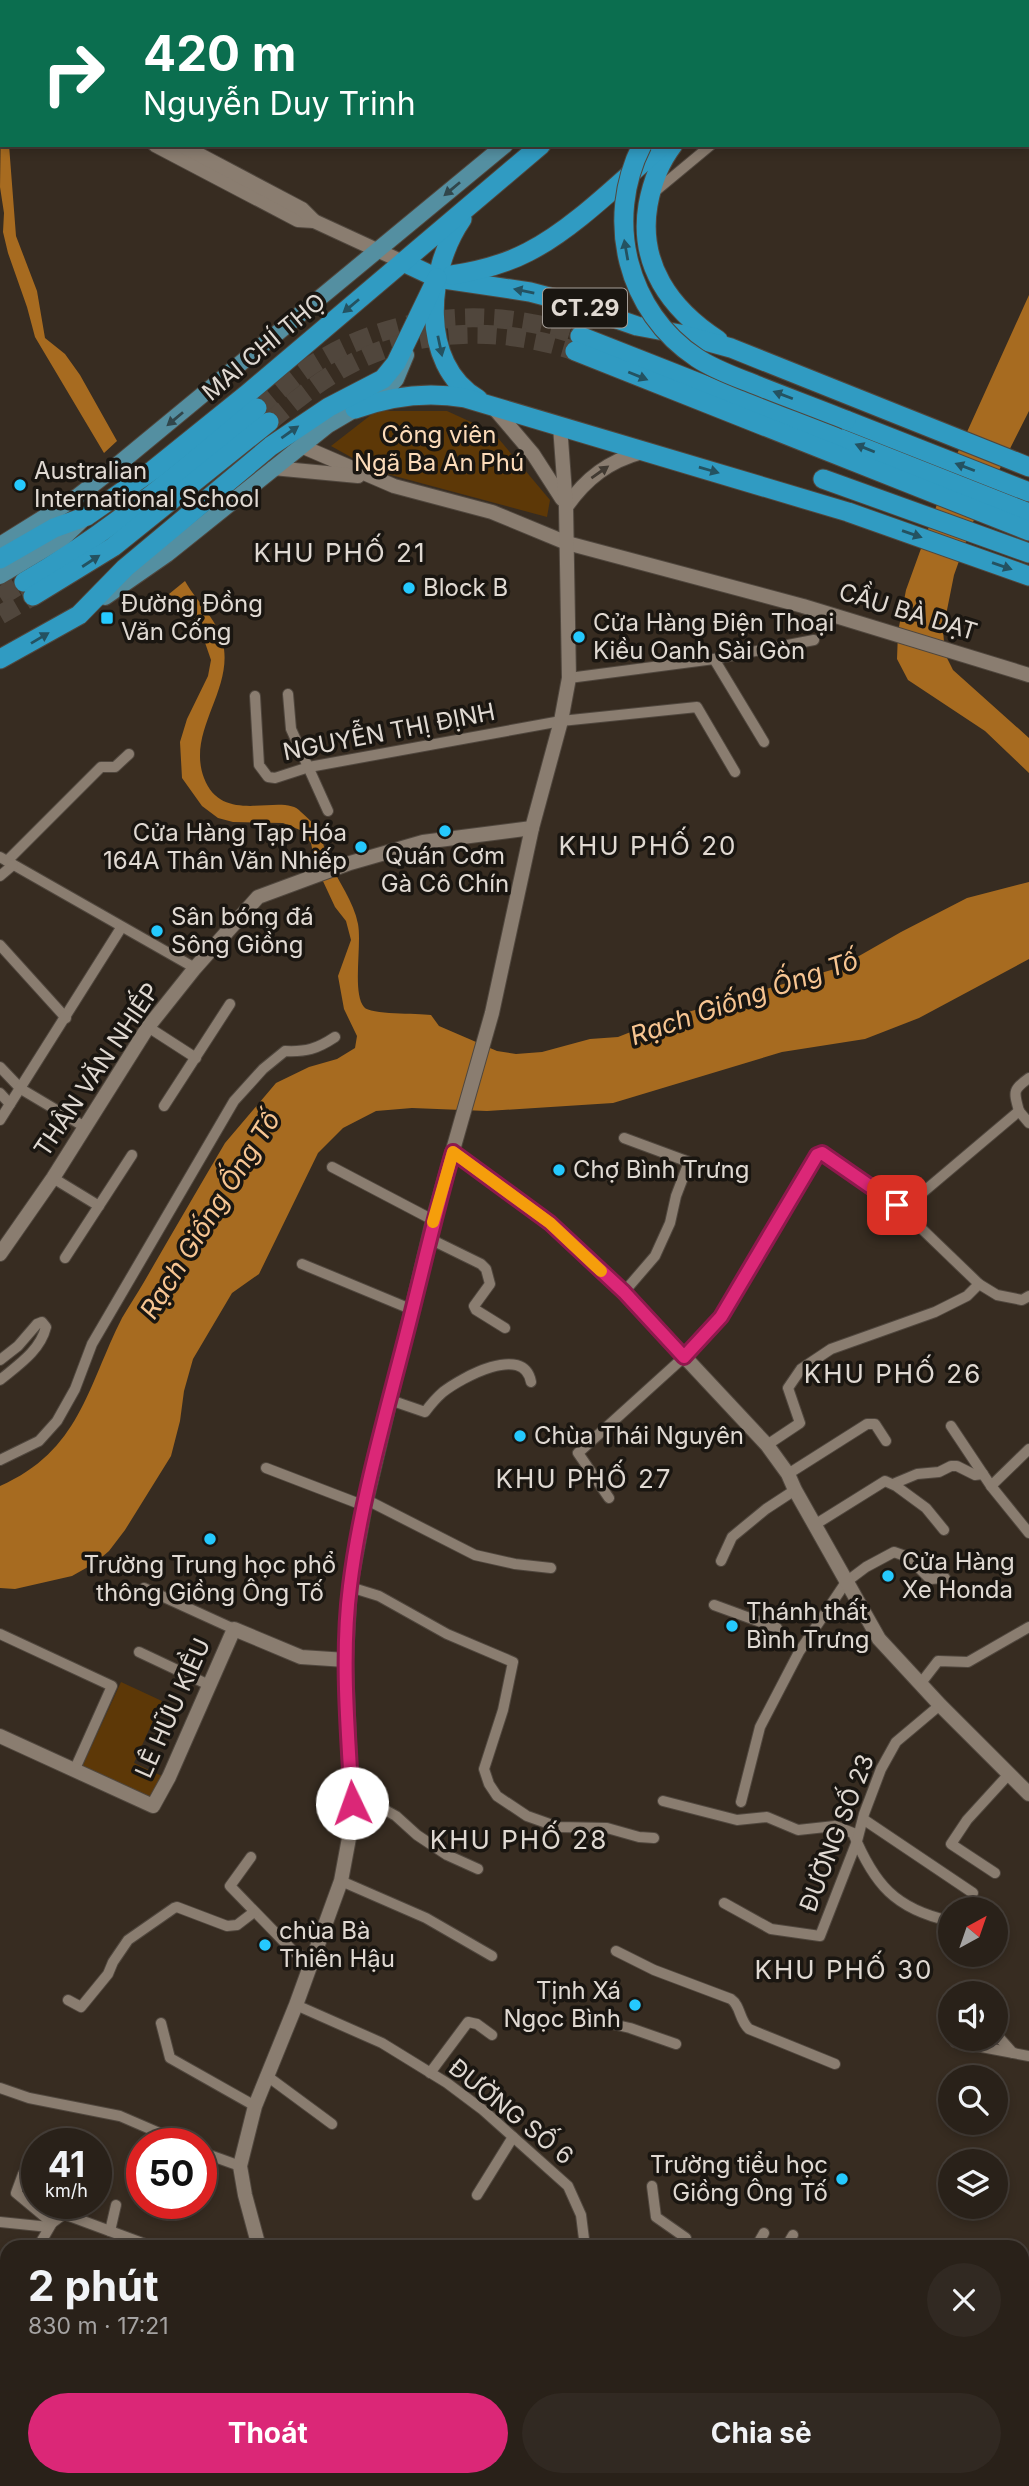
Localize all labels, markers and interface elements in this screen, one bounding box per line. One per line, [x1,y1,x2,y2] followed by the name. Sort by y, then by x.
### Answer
[143,24,296,83] text: 420 m
[28,28,119,119] icon: right
[143,84,416,123] text: Nguyễn Duy Trinh
[444,181,461,196] one-way arrow
[620,239,631,261] one-way arrow
[513,285,535,296] one-way arrow
[196,286,331,406] street label: MAI CHÍ THỌ
[543,288,627,328] road number: CT.29
[342,299,360,314] one-way arrow
[434,335,445,357] one-way arrow
[628,370,649,381] one-way arrow
[772,390,793,401] one-way arrow
[166,411,183,426] one-way arrow
[354,420,524,477] park label: Công viên Ngã Ba An Phú
[281,425,299,439] one-way arrow
[854,443,875,454] one-way arrow
[34,456,259,513] place label: Australian International School
[955,461,976,472] one-way arrow
[591,465,609,479] one-way arrow
[699,465,720,475] one-way arrow
[12,477,28,493] marker: Australian International School
[901,529,922,540] one-way arrow
[253,533,427,568] district label: KHU PHỐ 21
[82,555,101,568] one-way arrow
[992,561,1013,572] one-way arrow
[423,573,508,602] place label: Block B
[835,573,982,646] street label: CẦU BÀ DẠT
[401,580,417,596] marker: Block B
[121,589,263,646] place label: Đường Đồng Văn Cống
[593,608,834,665] place label: Cửa Hàng Điện Thoại Kiều Oanh Sài Gòn
[99,610,115,626] marker: Đường Đồng Văn Cống
[571,629,587,645] marker: Cửa Hàng Điện Thoại Kiều Oanh Sài Gòn
[30,631,49,644] one-way arrow
[280,693,497,766] street label: NGUYỄN THỊ ĐỊNH
[103,818,347,875] place label: Cửa Hàng Tạp Hóa 164A Thân Văn Nhiếp
[437,823,453,839] marker: Quán Cơm Gà Cô Chín
[559,826,737,861] district label: KHU PHỐ 20
[353,839,369,855] marker: Cửa Hàng Tạp Hóa 164A Thân Văn Nhiếp
[381,841,509,898] place label: Quán Cơm Gà Cô Chín
[171,902,314,959] place label: Sân bóng đá Sông Giồng
[149,923,165,939] marker: Sân bóng đá Sông Giồng
[625,940,863,1051] water label: Rạch Giống Ống Tố
[24,975,165,1162] street label: THÂN VĂN NHIẾP
[130,1102,287,1324] water label: Rạch Giống Ống Tố
[573,1155,749,1184] place label: Chợ Bình Trưng
[551,1162,567,1178] marker: Chợ Bình Trưng
[867,1175,927,1235] pin
[878,1186,916,1224] icon: arrive
[804,1354,982,1389] district label: KHU PHỐ 26
[534,1421,744,1450] place label: Chùa Thái Nguyên
[512,1428,528,1444] marker: Chùa Thái Nguyên
[495,1459,673,1494] district label: KHU PHỐ 27
[202,1531,218,1547] marker: Trường Trung học phổ thông Giồng Ông Tố
[902,1547,1015,1604] place label: Cửa Hàng Xe Honda
[84,1550,336,1607] place label: Trường Trung học phổ thông Giồng Ông Tố
[880,1568,896,1584] marker: Cửa Hàng Xe Honda
[746,1597,870,1654] place label: Thánh thất Bình Trưng
[724,1618,740,1634] marker: Thánh thất Bình Trưng
[125,1632,216,1782] street label: LÊ HỮU KIỀU
[790,1749,880,1916] street label: ĐƯỜNG SỐ 23
[315,1766,389,1840] position arrow
[430,1820,608,1855] district label: KHU PHỐ 28
[938,1897,1008,1967] north arrow
[938,1897,1008,2219] map controls
[279,1916,395,1973] place label: chùa Bà Thiên Hậu
[257,1937,273,1953] marker: chùa Bà Thiên Hậu
[754,1950,934,1985] district label: KHU PHỐ 30
[503,1976,621,2033] place label: Tịnh Xá Ngọc Bình
[938,1981,1008,2051] button: sound
[627,1997,643,2013] marker: Tịnh Xá Ngọc Bình
[443,2050,582,2171] street label: ĐƯỜNG SỐ 6
[938,2065,1008,2135] button: search
[126,2128,217,2219] speed limit sign: 50
[48,2143,85,2185] text: 41
[938,2149,1008,2219] button: layers
[650,2150,828,2207] place label: Trường tiểu học Giồng Ông Tố
[834,2171,850,2187] marker: Trường tiểu học Giồng Ông Tố
[45,2180,88,2201] text: km/h
[28,2260,159,2311] text: 2 phút
[927,2263,1001,2337] button: close
[28,2312,169,2340] text: 830 m · 17:21
[28,2393,508,2473] button: Thoát
[522,2393,1001,2473] button: Chia sẻ

